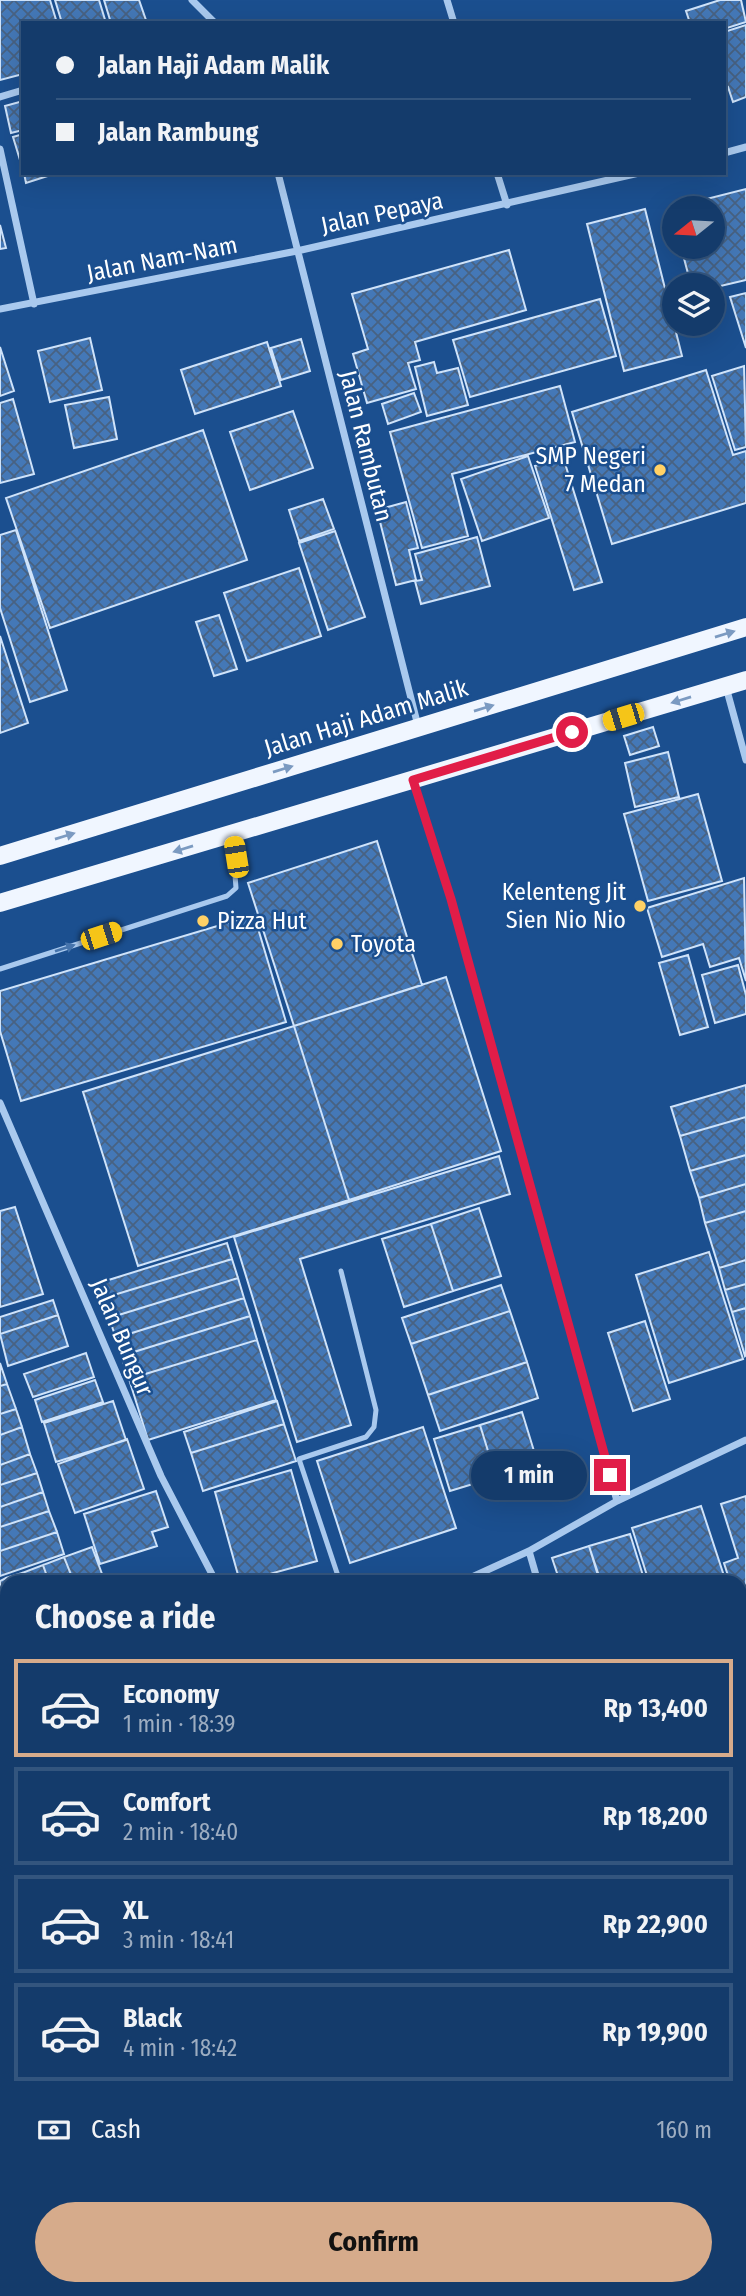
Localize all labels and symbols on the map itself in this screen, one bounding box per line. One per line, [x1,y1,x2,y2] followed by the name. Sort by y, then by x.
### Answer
[318,186,446,240] street label: Jalan Pepaya
[662,196,724,259] north arrow
[84,231,240,287] street label: Jalan Nam-Nam
[334,368,398,524] street label: Jalan Rambutan
[535,442,646,498] place label: SMP Negeri 7 Medan
[652,462,668,478] marker: SMP Negeri 7 Medan
[715,628,736,638] one-way arrow
[261,673,472,762] street label: Jalan Haji Adam Malik
[670,695,691,705] one-way arrow
[600,701,647,733] car
[474,702,495,712] one-way arrow
[556,716,588,748] route start
[273,764,294,774] one-way arrow
[55,830,76,840] one-way arrow
[223,835,250,879] car
[173,844,194,854] one-way arrow
[502,878,626,934] place label: Kelenteng Jit Sien Nio Nio
[632,898,648,914] marker: Kelenteng Jit Sien Nio Nio
[217,907,307,935] place label: Pizza Hut
[195,913,211,929] marker: Pizza Hut
[78,920,125,952] car
[351,930,416,958] place label: Toyota
[329,936,345,952] marker: Toyota
[55,942,76,953] one-way arrow
[85,1274,159,1400] street label: Jalan Bungur
[470,1450,586,1500] callout: 1 min
[594,1459,626,1491] route end

